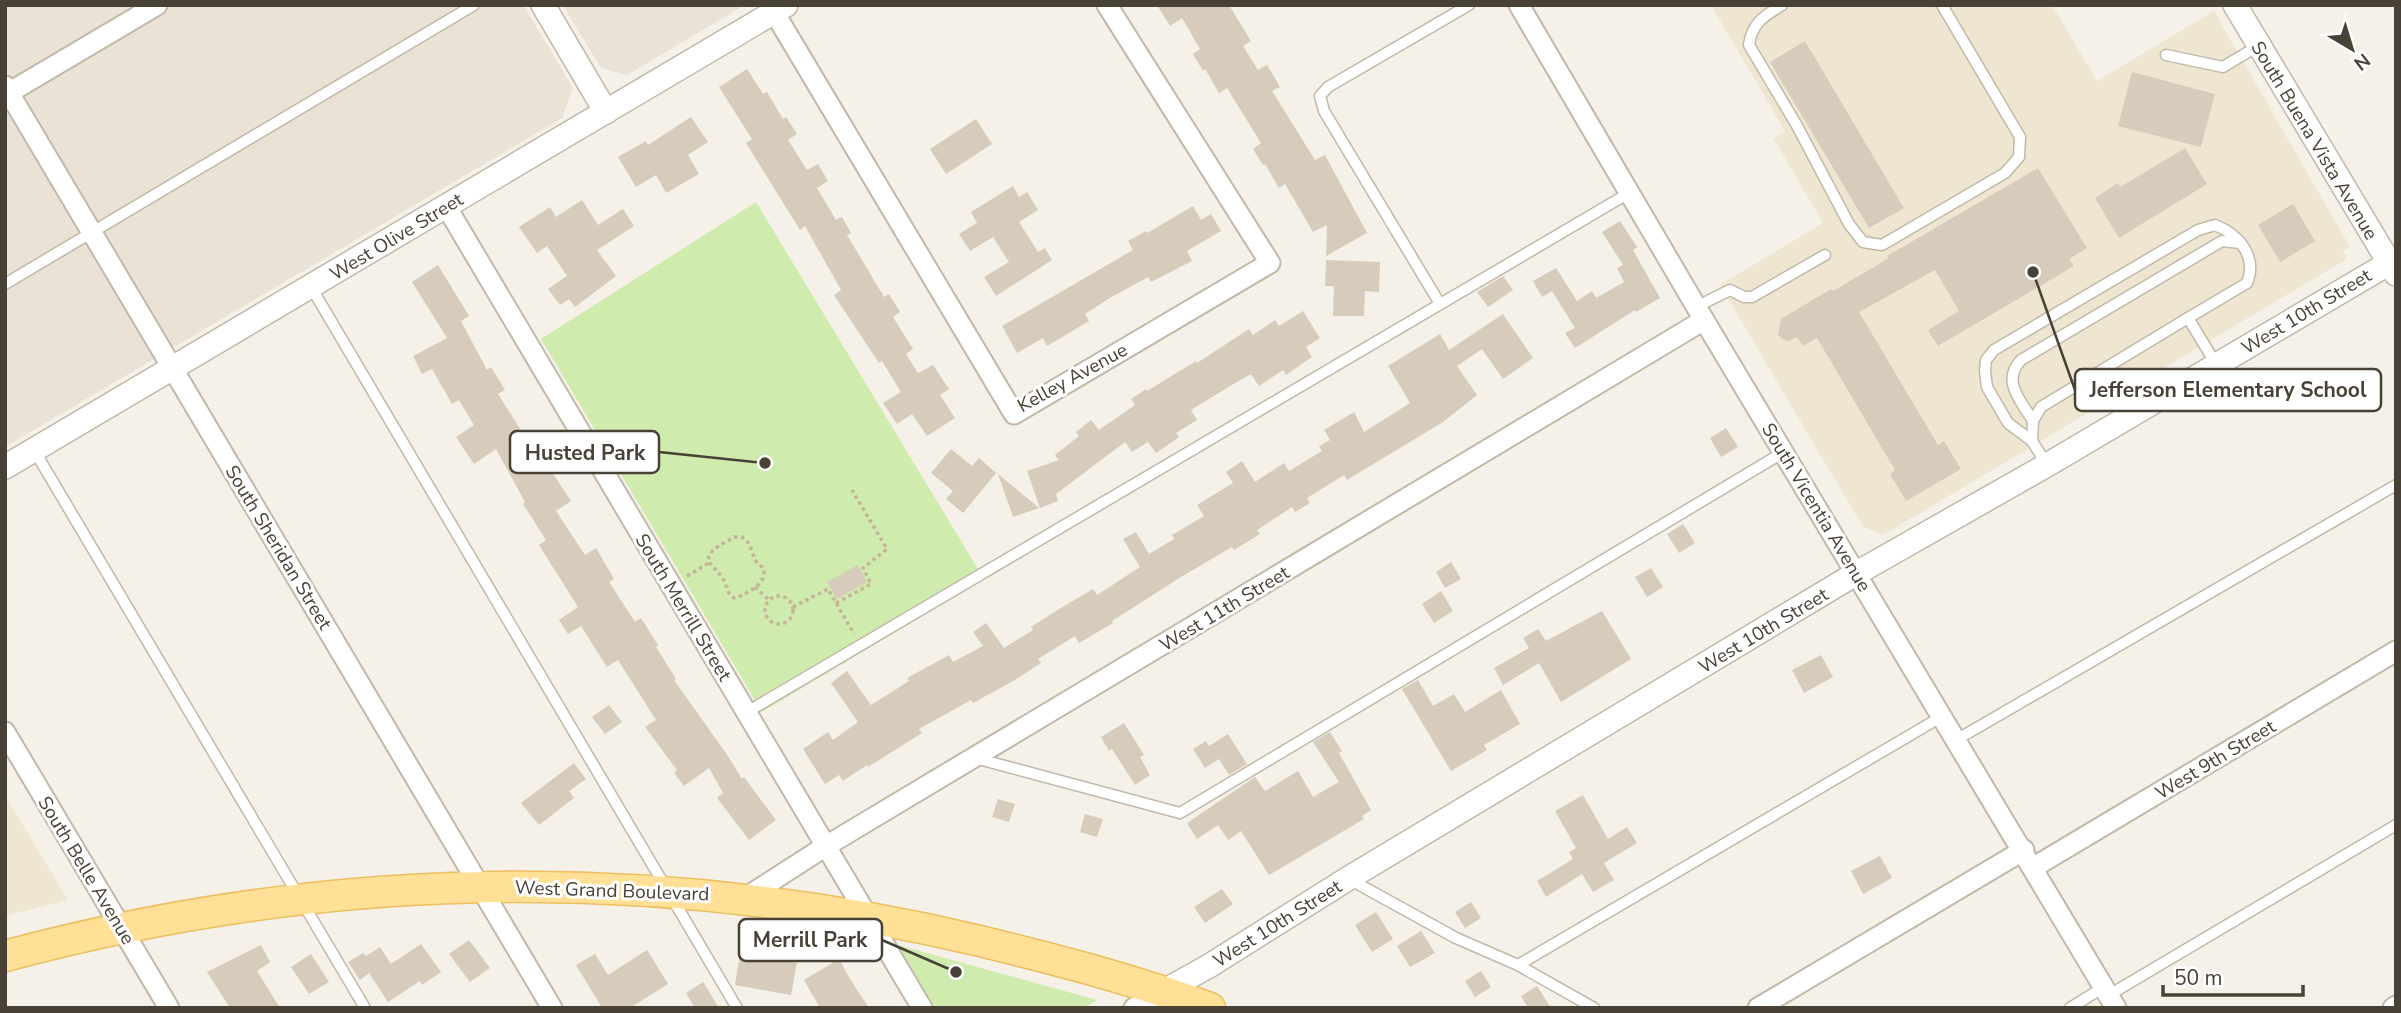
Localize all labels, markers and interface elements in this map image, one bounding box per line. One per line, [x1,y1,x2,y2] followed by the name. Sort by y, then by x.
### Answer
[2317,14,2387,84] north arrow
[2244,36,2384,245] street label: South Buena Vista Avenue
[2348,47,2375,76] text: N
[325,187,468,287] street label: West Olive Street
[2237,263,2377,361] street label: West 10th Street
[1013,337,1132,419] street label: Kelley Avenue
[2075,369,2381,411] callout: Jefferson Elementary School
[2088,376,2367,404] text: Jefferson Elementary School
[1755,418,1877,597] street label: South Vicentia Avenue
[510,431,659,473] callout: Husted Park
[525,439,646,467] text: Husted Park
[219,460,338,635] street label: South Sheridan Street
[629,529,738,686] street label: South Merrill Street
[1155,560,1295,658] street label: West 11th Street
[1694,582,1834,680] street label: West 10th Street
[2151,714,2281,806] street label: West 9th Street
[31,791,141,950] street label: South Belle Avenue
[1208,874,1347,974] street label: West 10th Street
[514,875,710,907] street label: West Grand Boulevard
[739,919,882,961] callout: Merrill Park
[753,926,868,954] text: Merrill Park
[2163,954,2303,998] scale bar
[2174,964,2223,992] text: 50 m

